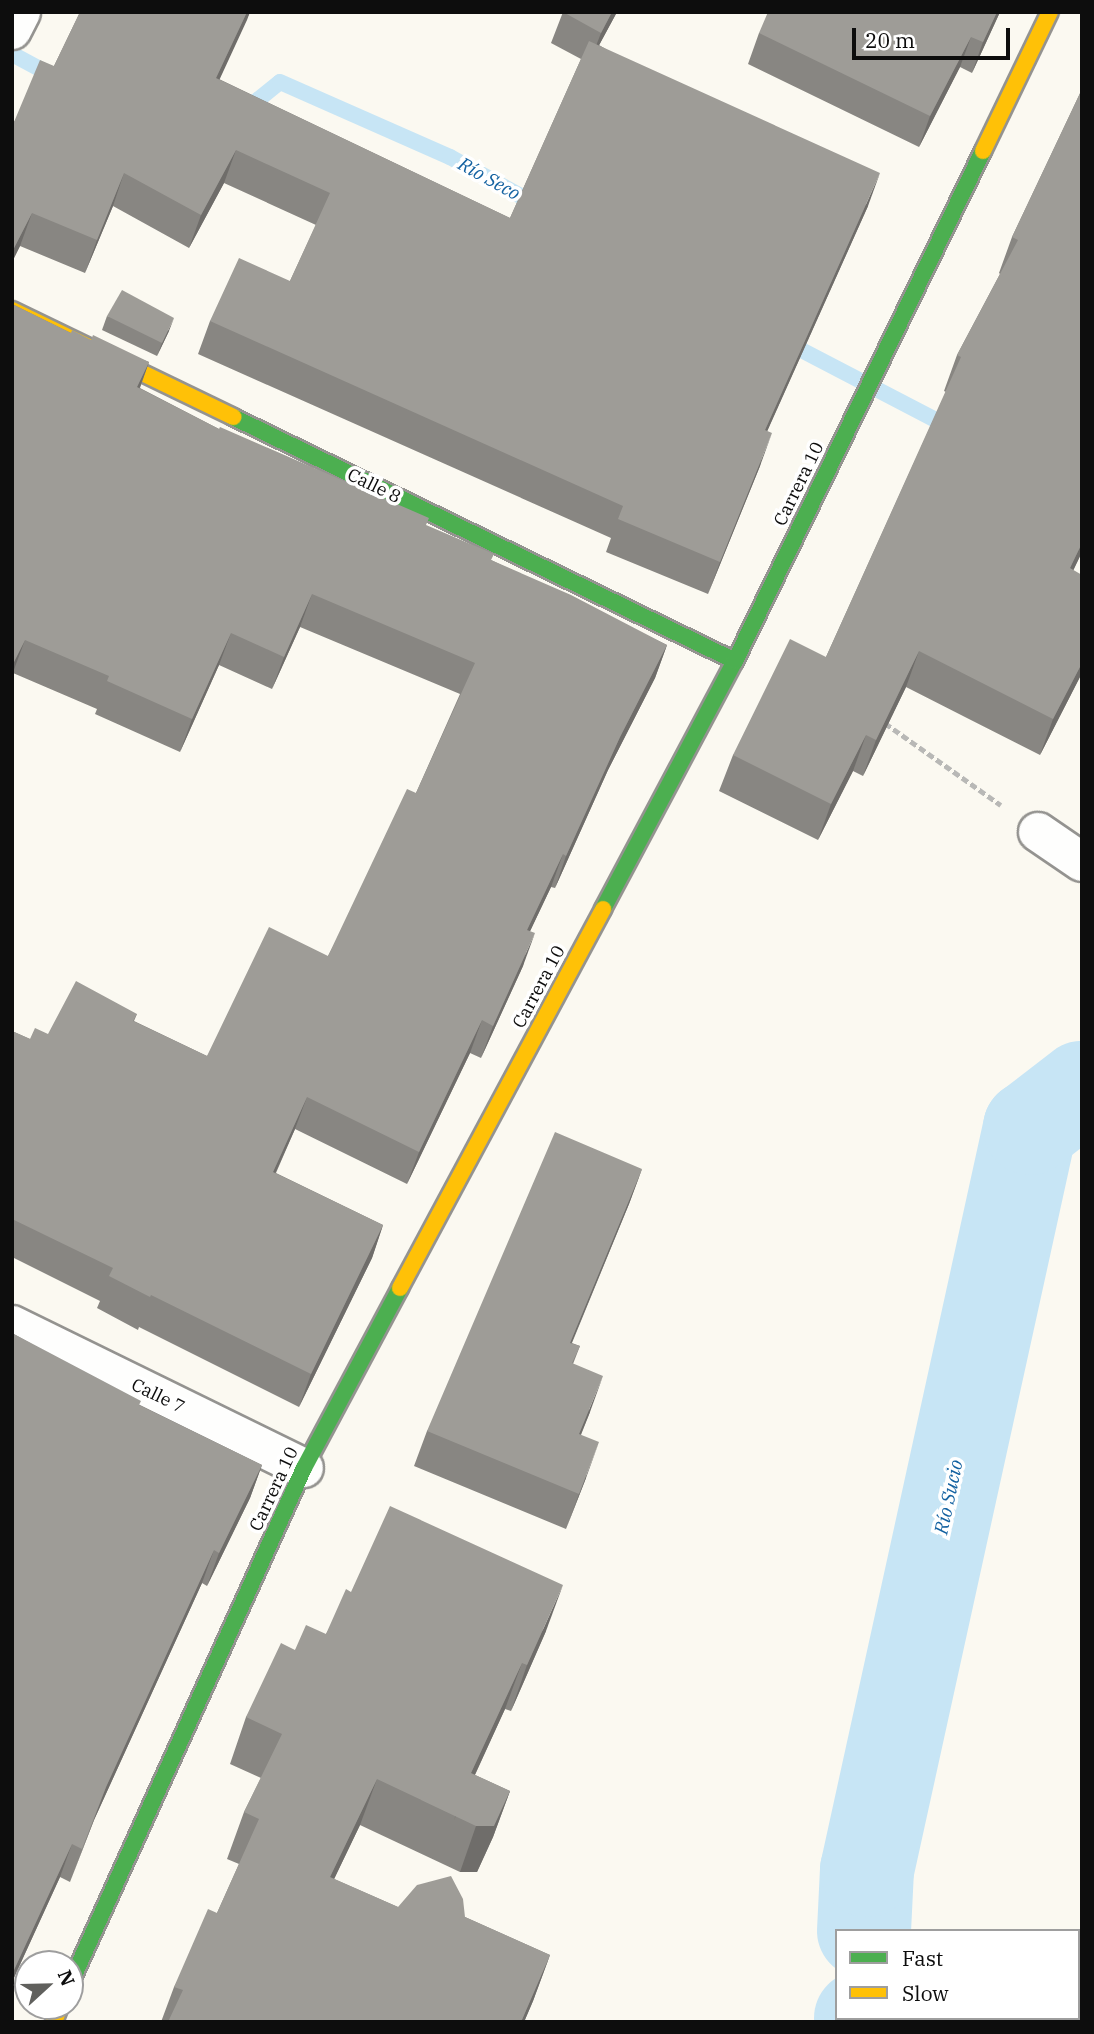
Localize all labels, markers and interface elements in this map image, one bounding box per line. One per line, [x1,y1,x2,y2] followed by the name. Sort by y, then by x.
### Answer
[856,14,1014,58] scale bar
[865,26,915,54] text: 20 m
[454,153,524,205] water label: Río Seco
[769,439,829,529] street label: Carrera 10
[344,464,404,508] street label: Calle 8
[508,942,570,1032] street label: Carrera 10
[128,1374,188,1418] street label: Calle 7
[245,1443,303,1535] street label: Carrera 10
[930,1458,968,1536] water label: Río Sucio
[835,1929,1080,2020] legend
[902,1944,943,1972] text: Fast
[14,1950,84,2020] north arrow
[53,1966,81,1989] text: N
[902,1979,949,2007] text: Slow

